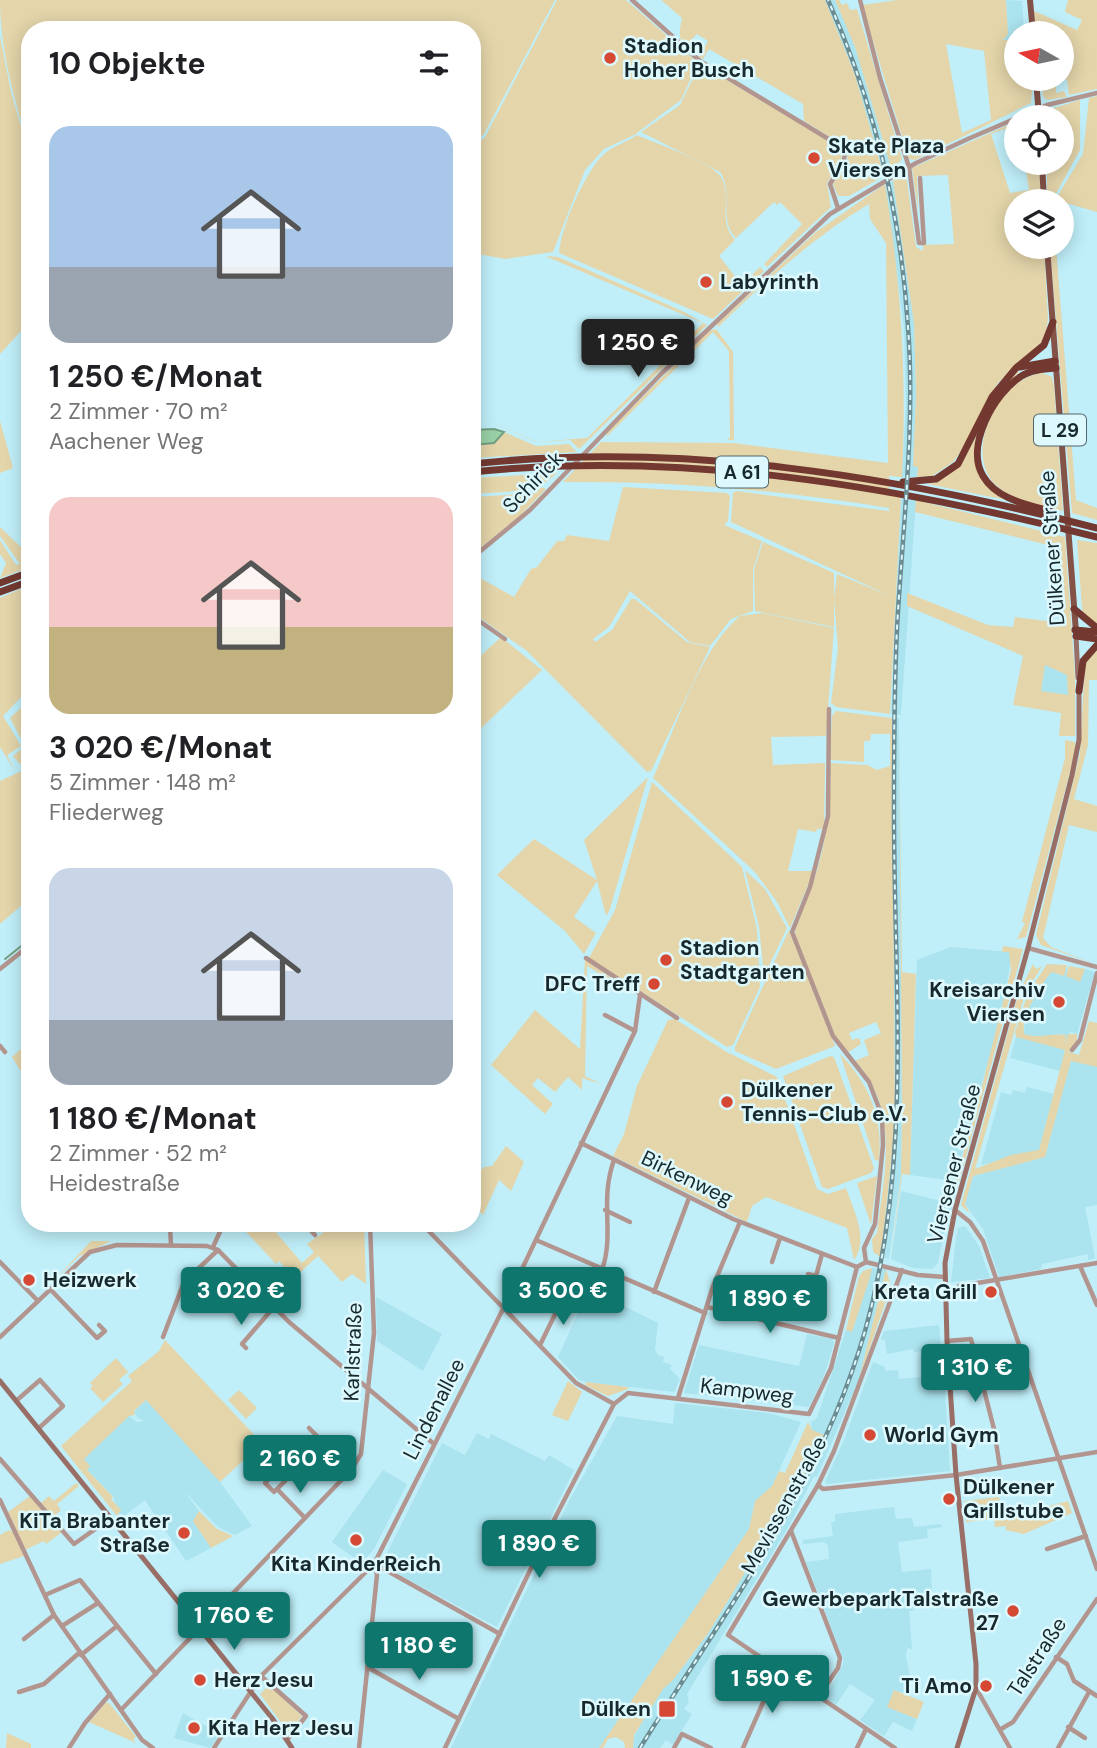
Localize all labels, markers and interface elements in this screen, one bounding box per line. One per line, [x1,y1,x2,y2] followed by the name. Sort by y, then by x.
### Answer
[1004,21,1074,91] north arrow
[1004,21,1074,259] map controls
[624,32,754,84] place label: Stadion Hoher Busch
[49,44,206,83] text: 10 Objekte
[415,44,453,82] icon: filters
[602,50,618,66] marker: Stadion Hoher Busch
[1004,105,1074,175] button: locate
[828,132,944,184] place label: Skate Plaza Viersen
[806,150,822,166] marker: Skate Plaza Viersen
[188,171,314,297] icon: home
[1004,189,1074,259] button: layers
[720,268,819,296] place label: Labyrinth
[698,274,714,290] marker: Labyrinth
[573,320,703,379] pin: 1 250 €
[597,327,679,357] text: 1 250 €
[49,357,263,396] text: 1 250 €/Monat
[49,396,228,426] text: 2 Zimmer · 70 m²
[1034,414,1086,446] road number: L 29
[49,426,204,456] text: Aachener Weg
[496,444,570,519] street label: Schirick
[716,457,768,488] road number: A 61
[1033,469,1071,626] street label: Dülkener Straße
[188,542,314,668] icon: home
[49,728,272,767] text: 3 020 €/Monat
[49,767,236,797] text: 5 Zimmer · 148 m²
[49,797,164,827] text: Fliederweg
[188,913,314,1039] icon: home
[680,934,805,986] place label: Stadion Stadtgarten
[658,952,674,968] marker: Stadion Stadtgarten
[545,970,640,998] place label: DFC Treff
[646,976,662,992] marker: DFC Treff
[929,976,1045,1028] place label: Kreisarchiv Viersen
[1051,994,1067,1010] marker: Kreisarchiv Viersen
[741,1076,907,1128] place label: Dülkener Tennis-Club e.V.
[921,1081,987,1247] street label: Viersener Straße
[719,1094,735,1110] marker: Dülkener Tennis-Club e.V.
[49,1099,257,1138] text: 1 180 €/Monat
[49,1138,227,1168] text: 2 Zimmer · 52 m²
[637,1144,738,1212] street label: Birkenweg
[49,1168,180,1198] text: Heidestraße
[43,1266,137,1294] place label: Heizwerk
[176,1268,306,1327] pin: 3 020 €
[498,1268,628,1327] pin: 3 500 €
[21,1272,37,1288] marker: Heizwerk
[197,1275,285,1305] text: 3 020 €
[518,1275,608,1305] text: 3 500 €
[705,1276,835,1335] pin: 1 890 €
[874,1278,977,1306] place label: Kreta Grill
[729,1283,811,1313] text: 1 890 €
[983,1284,999,1300] marker: Kreta Grill
[337,1302,369,1402] street label: Karlstraße
[910,1344,1040,1404] pin: 1 310 €
[937,1352,1013,1382] text: 1 310 €
[397,1354,471,1464] street label: Lindenallee
[699,1371,796,1411] street label: Kampweg
[884,1421,999,1449] place label: World Gym
[862,1427,878,1443] marker: World Gym
[735,1431,833,1579] street label: Mevissenstraße
[235,1436,365,1495] pin: 2 160 €
[259,1443,341,1473] text: 2 160 €
[963,1473,1064,1525] place label: Dülkener Grillstube
[941,1491,957,1507] marker: Dülkener Grillstube
[19,1507,170,1559] place label: KiTa Brabanter Straße
[474,1520,604,1580] pin: 1 890 €
[176,1525,192,1541] marker: KiTa Brabanter Straße
[498,1528,580,1558] text: 1 890 €
[348,1532,364,1548] marker: Kita KinderReich
[271,1550,441,1578] place label: Kita KinderReich
[762,1585,999,1637] place label: GewerbeparkTalstraße 27
[169,1592,299,1652] pin: 1 760 €
[194,1600,274,1630] text: 1 760 €
[1005,1603,1021,1619] marker: GewerbeparkTalstraße 27
[1001,1612,1073,1702] street label: Talstraße
[354,1622,484,1682] pin: 1 180 €
[381,1630,457,1660] text: 1 180 €
[707,1656,837,1715] pin: 1 590 €
[731,1663,813,1693] text: 1 590 €
[214,1666,314,1694] place label: Herz Jesu
[192,1672,208,1688] marker: Herz Jesu
[901,1672,972,1700] place label: Ti Amo
[978,1678,994,1694] marker: Ti Amo
[581,1695,651,1723] place label: Dülken
[657,1699,677,1719] marker: Dülken
[208,1714,353,1742] place label: Kita Herz Jesu
[186,1720,202,1736] marker: Kita Herz Jesu

